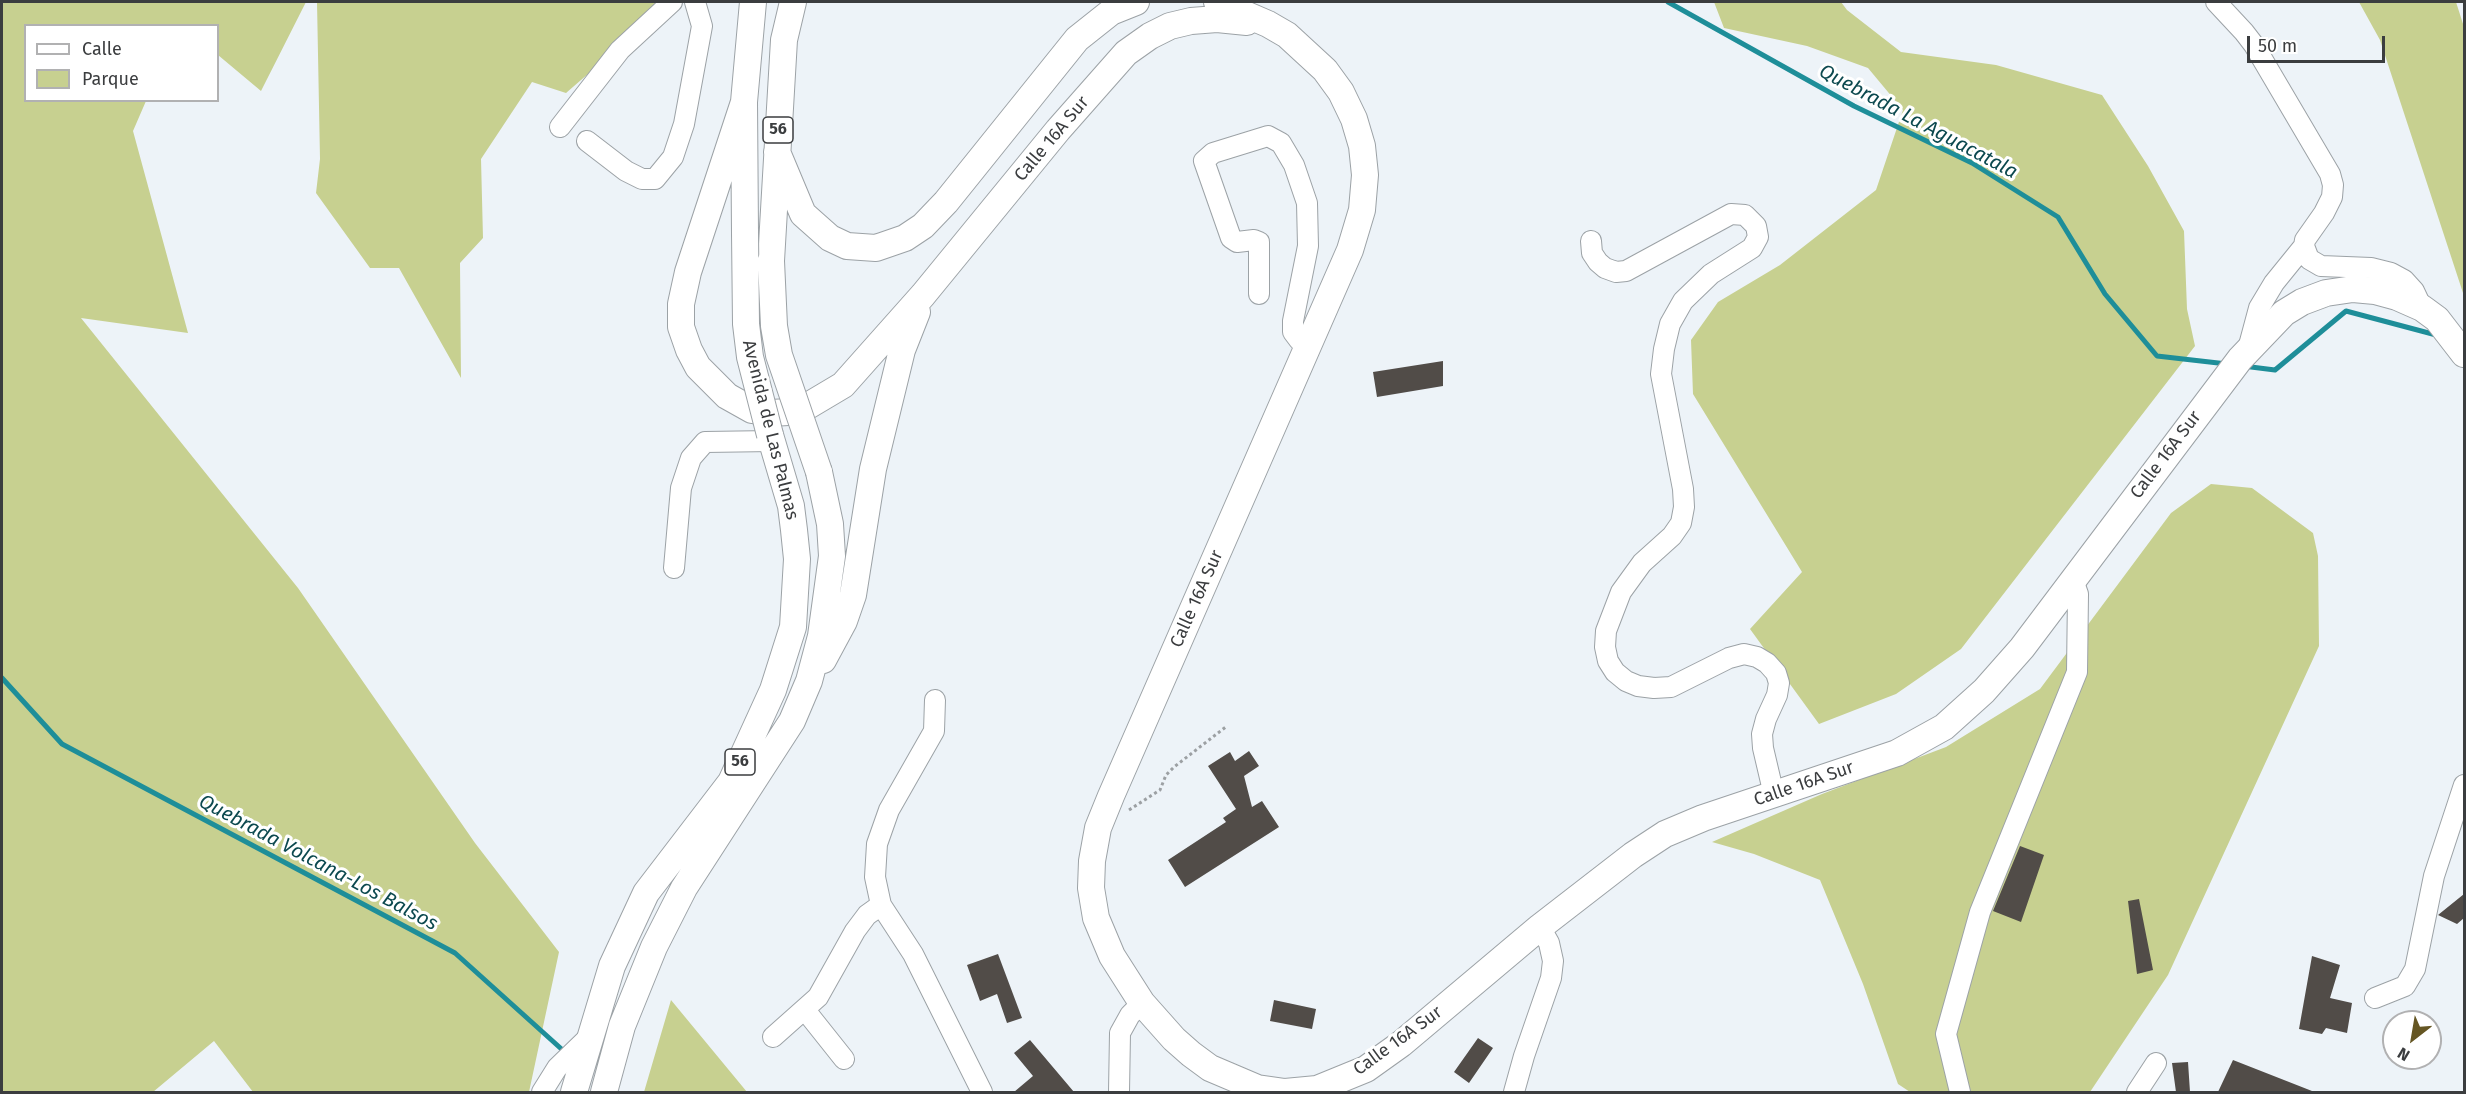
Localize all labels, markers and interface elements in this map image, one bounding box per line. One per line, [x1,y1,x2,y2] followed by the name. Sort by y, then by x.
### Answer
[24,24,219,102] legend
[2250,24,2388,62] scale bar
[2258,35,2297,57] text: 50 m
[82,38,122,60] text: Calle
[1815,60,2021,184] water label: Quebrada La Aguacatala
[82,68,139,90] text: Parque
[1010,92,1094,186] street label: Calle 16A Sur
[763,117,793,143] road number: 56
[737,338,803,522] street label: Avenida de Las Palmas
[2126,407,2206,503] street label: Calle 16A Sur
[1166,547,1228,651] street label: Calle 16A Sur
[725,749,755,775] road number: 56
[1751,757,1857,811] street label: Calle 16A Sur
[194,790,442,936] water label: Quebrada Volcana-Los Balsos
[1349,1002,1447,1080] street label: Calle 16A Sur
[2382,1010,2442,1070] north arrow
[2394,1043,2413,1065] text: N

